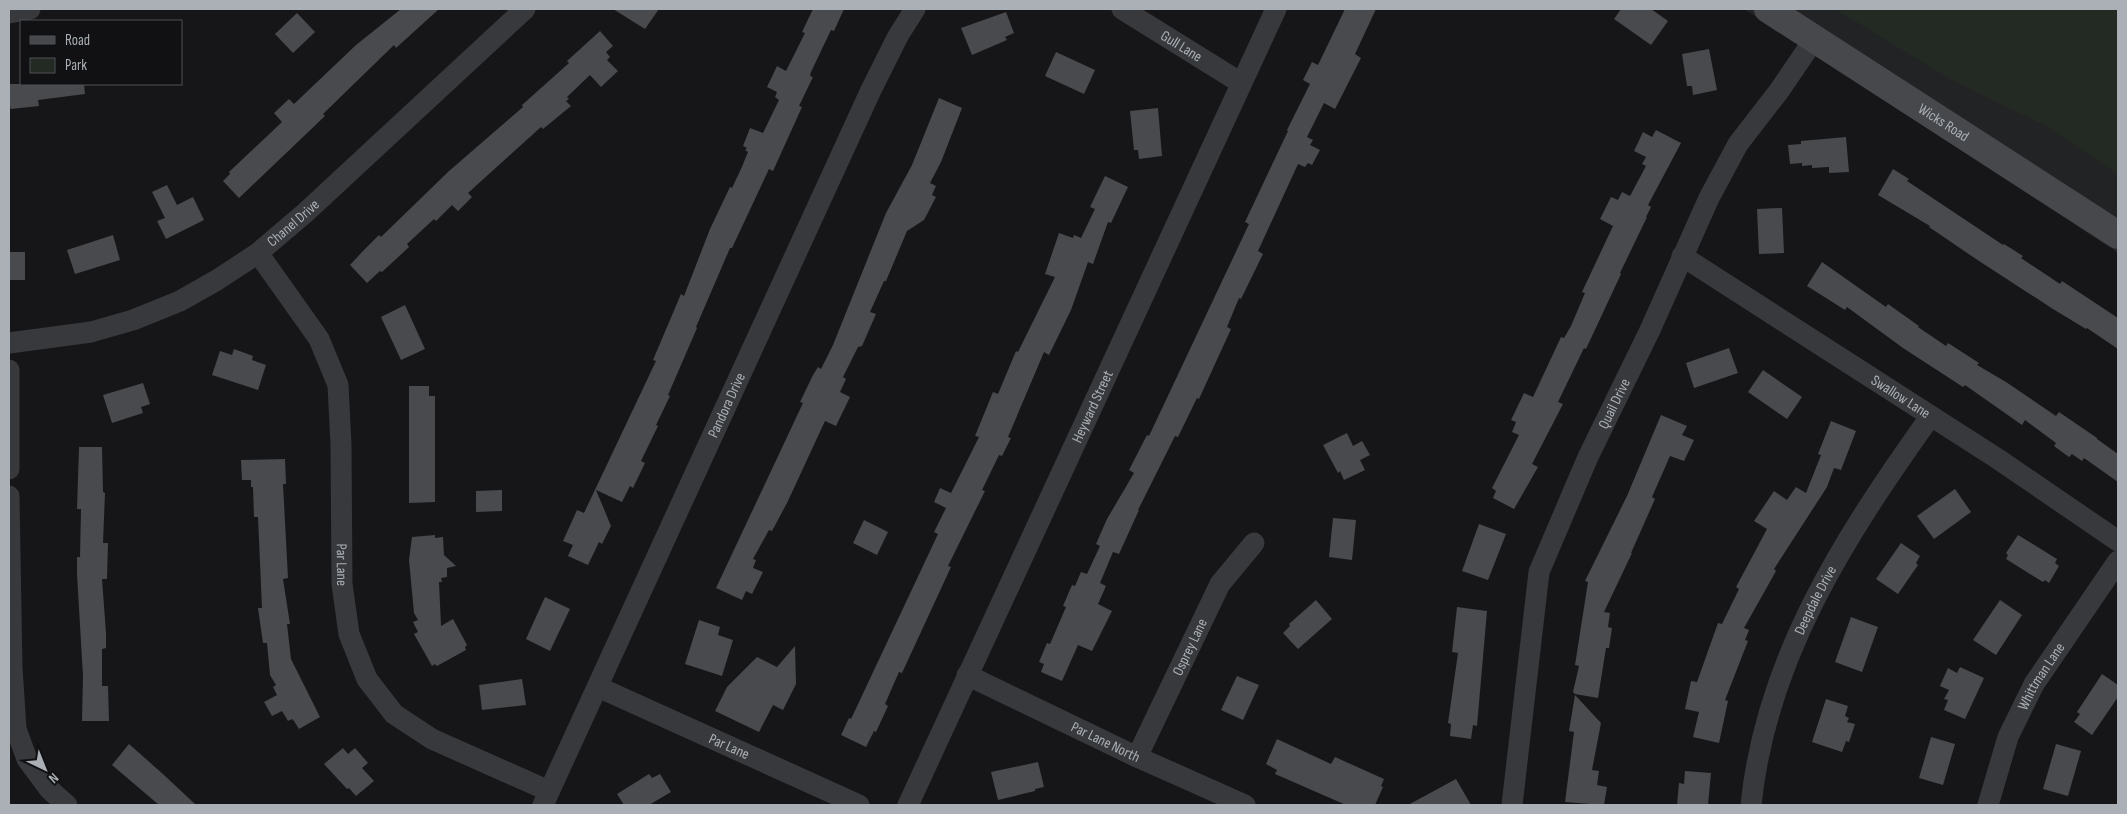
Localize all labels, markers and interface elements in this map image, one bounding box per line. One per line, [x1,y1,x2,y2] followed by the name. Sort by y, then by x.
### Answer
[20,20,182,85] legend
[1157,26,1206,66] street label: Gull Lane
[65,31,90,50] text: Road
[65,56,87,75] text: Park
[1915,99,1973,146] street label: Wicks Road
[263,195,323,251] street label: Chanel Drive
[1067,367,1117,446] street label: Heyward Street
[703,370,750,441] street label: Pandora Drive
[1868,370,1934,423] street label: Swallow Lane
[1594,375,1634,432] street label: Quail Drive
[332,543,352,586] street label: Par Lane
[1790,562,1841,638] street label: Deepdale Drive
[1168,615,1212,679] street label: Osprey Lane
[2013,639,2069,713] street label: Whittman Lane
[1068,717,1143,767] street label: Par Lane North
[706,729,752,764] street label: Par Lane
[20,744,70,794] north arrow
[45,769,62,787] text: N

